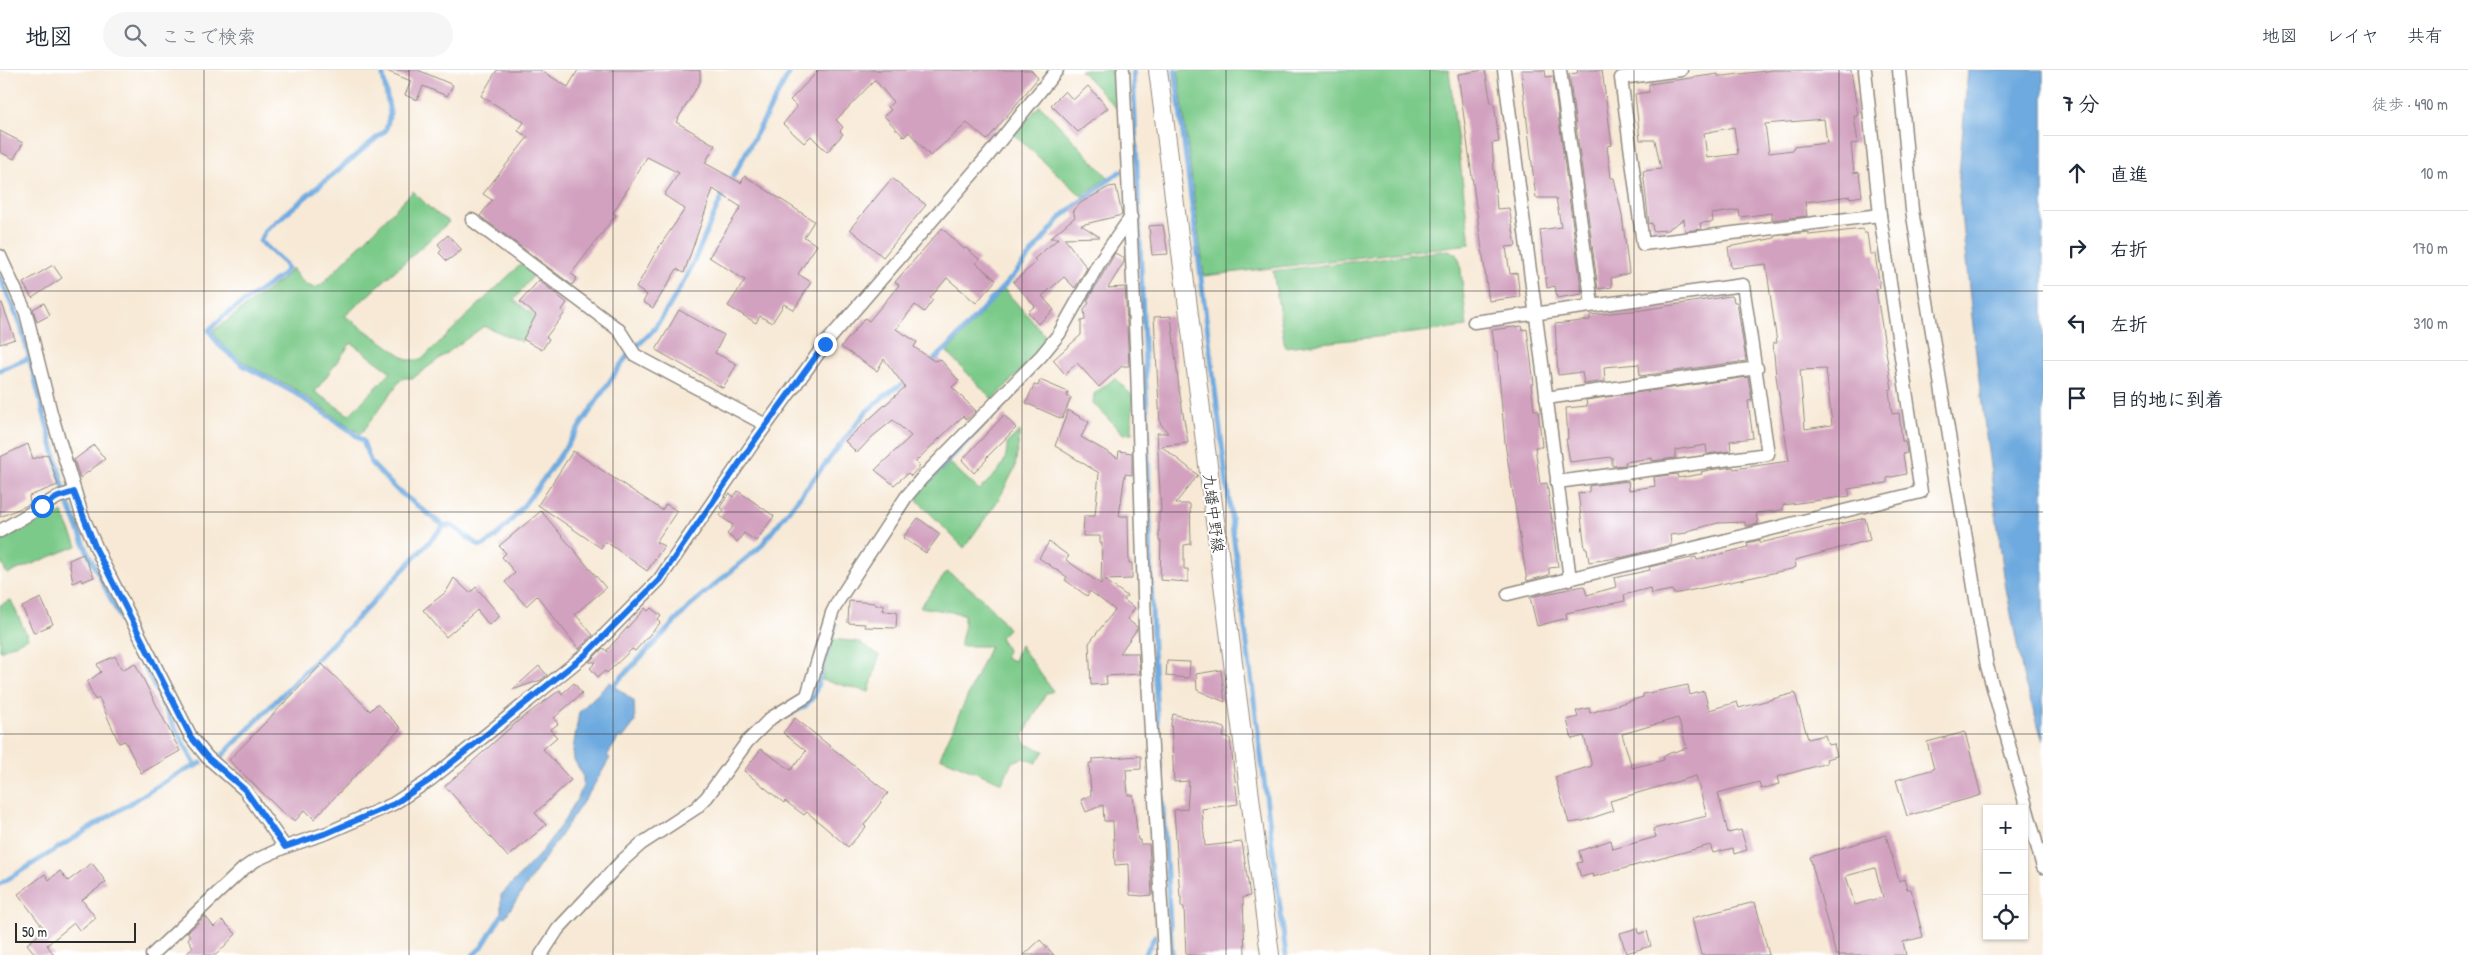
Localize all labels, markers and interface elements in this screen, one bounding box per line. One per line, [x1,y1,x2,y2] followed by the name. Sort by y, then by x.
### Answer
[103,12,453,57] search box
[25,20,73,52] text: 地図
[121,21,149,49] icon: search
[161,23,256,49] text: ここで検索
[2262,23,2298,48] text: 地図
[2326,23,2379,48] text: レイヤ
[2407,23,2443,48] text: 共有
[2063,89,2099,118] text: 7 分
[2372,93,2448,115] text: 徒歩 · 490 m
[2063,159,2091,187] icon: ahead
[2110,161,2148,187] text: 直進
[2420,162,2448,184] text: 10 m
[2063,234,2091,262] icon: right
[2110,236,2148,262] text: 右折
[2413,237,2448,259] text: 170 m
[2063,309,2091,337] icon: left
[2110,311,2148,337] text: 左折
[2413,312,2448,334] text: 310 m
[814,333,837,356] route end
[2063,384,2091,412] icon: arrive
[2110,386,2224,412] text: 目的地に到着
[1198,472,1230,554] street label: 九蟠中野線
[31,495,54,518] route start
[1983,805,2028,940] map controls
[1983,805,2028,850] button: +
[1983,850,2028,895] button: −
[1983,895,2028,940] button: locate
[15,920,136,943] scale bar
[22,922,47,941] text: 50 m

